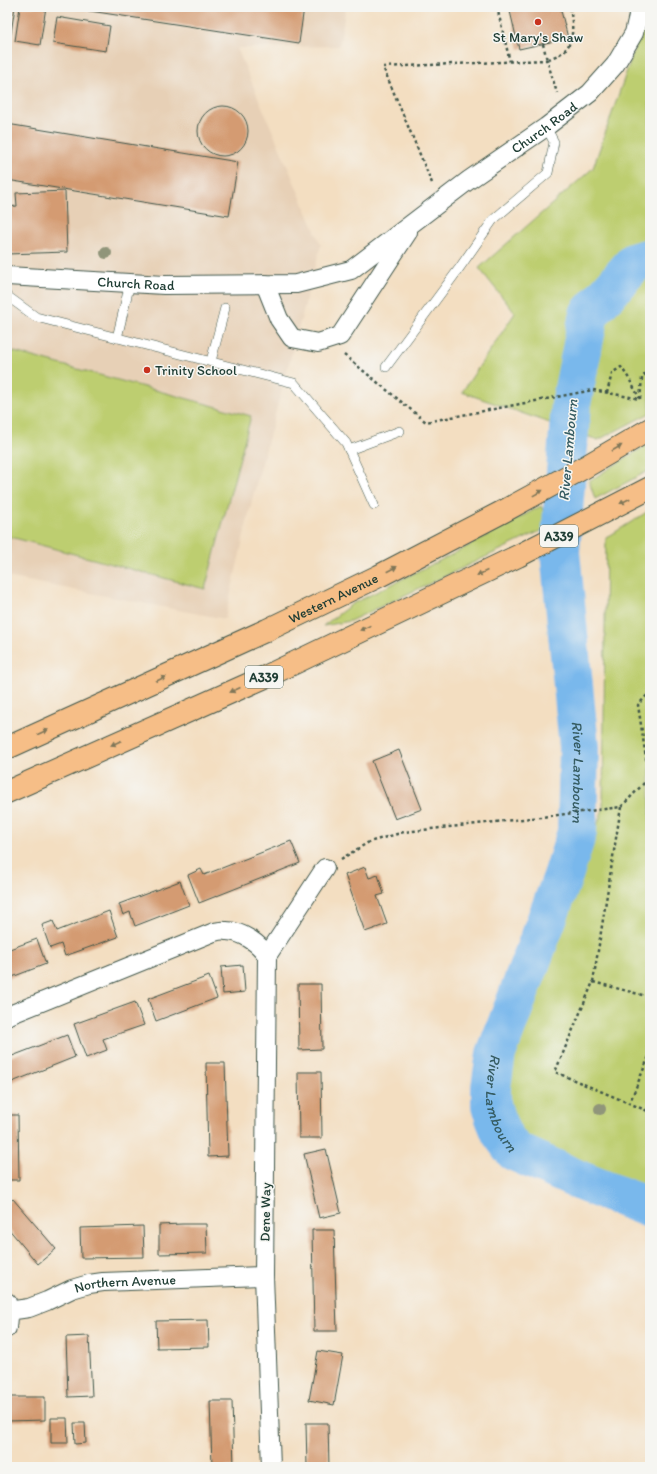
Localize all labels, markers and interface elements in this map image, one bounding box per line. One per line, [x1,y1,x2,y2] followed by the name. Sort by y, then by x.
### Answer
[533,17,543,27] marker: St Mary's Shaw
[493,29,584,46] place label: St Mary's Shaw
[508,98,581,157] street label: Church Road
[97,273,175,294] street label: Church Road
[155,362,237,379] place label: Trinity School
[142,365,152,375] marker: Trinity School
[555,398,581,502] water label: River Lambourn
[612,445,623,452] one-way arrow
[533,489,544,496] one-way arrow
[619,498,631,504] one-way arrow
[540,525,578,547] road number: A339
[387,566,398,572] one-way arrow
[286,570,381,627] street label: Western Avenue
[477,570,488,576] one-way arrow
[359,625,371,632] one-way arrow
[245,666,283,688] road number: A339
[156,676,167,682] one-way arrow
[229,687,240,693] one-way arrow
[568,720,588,824] water label: River Lambourn
[37,729,49,735] one-way arrow
[111,740,122,746] one-way arrow
[482,1053,521,1156] water label: River Lambourn
[256,1182,275,1242] street label: Dene Way
[72,1271,177,1297] street label: Northern Avenue

